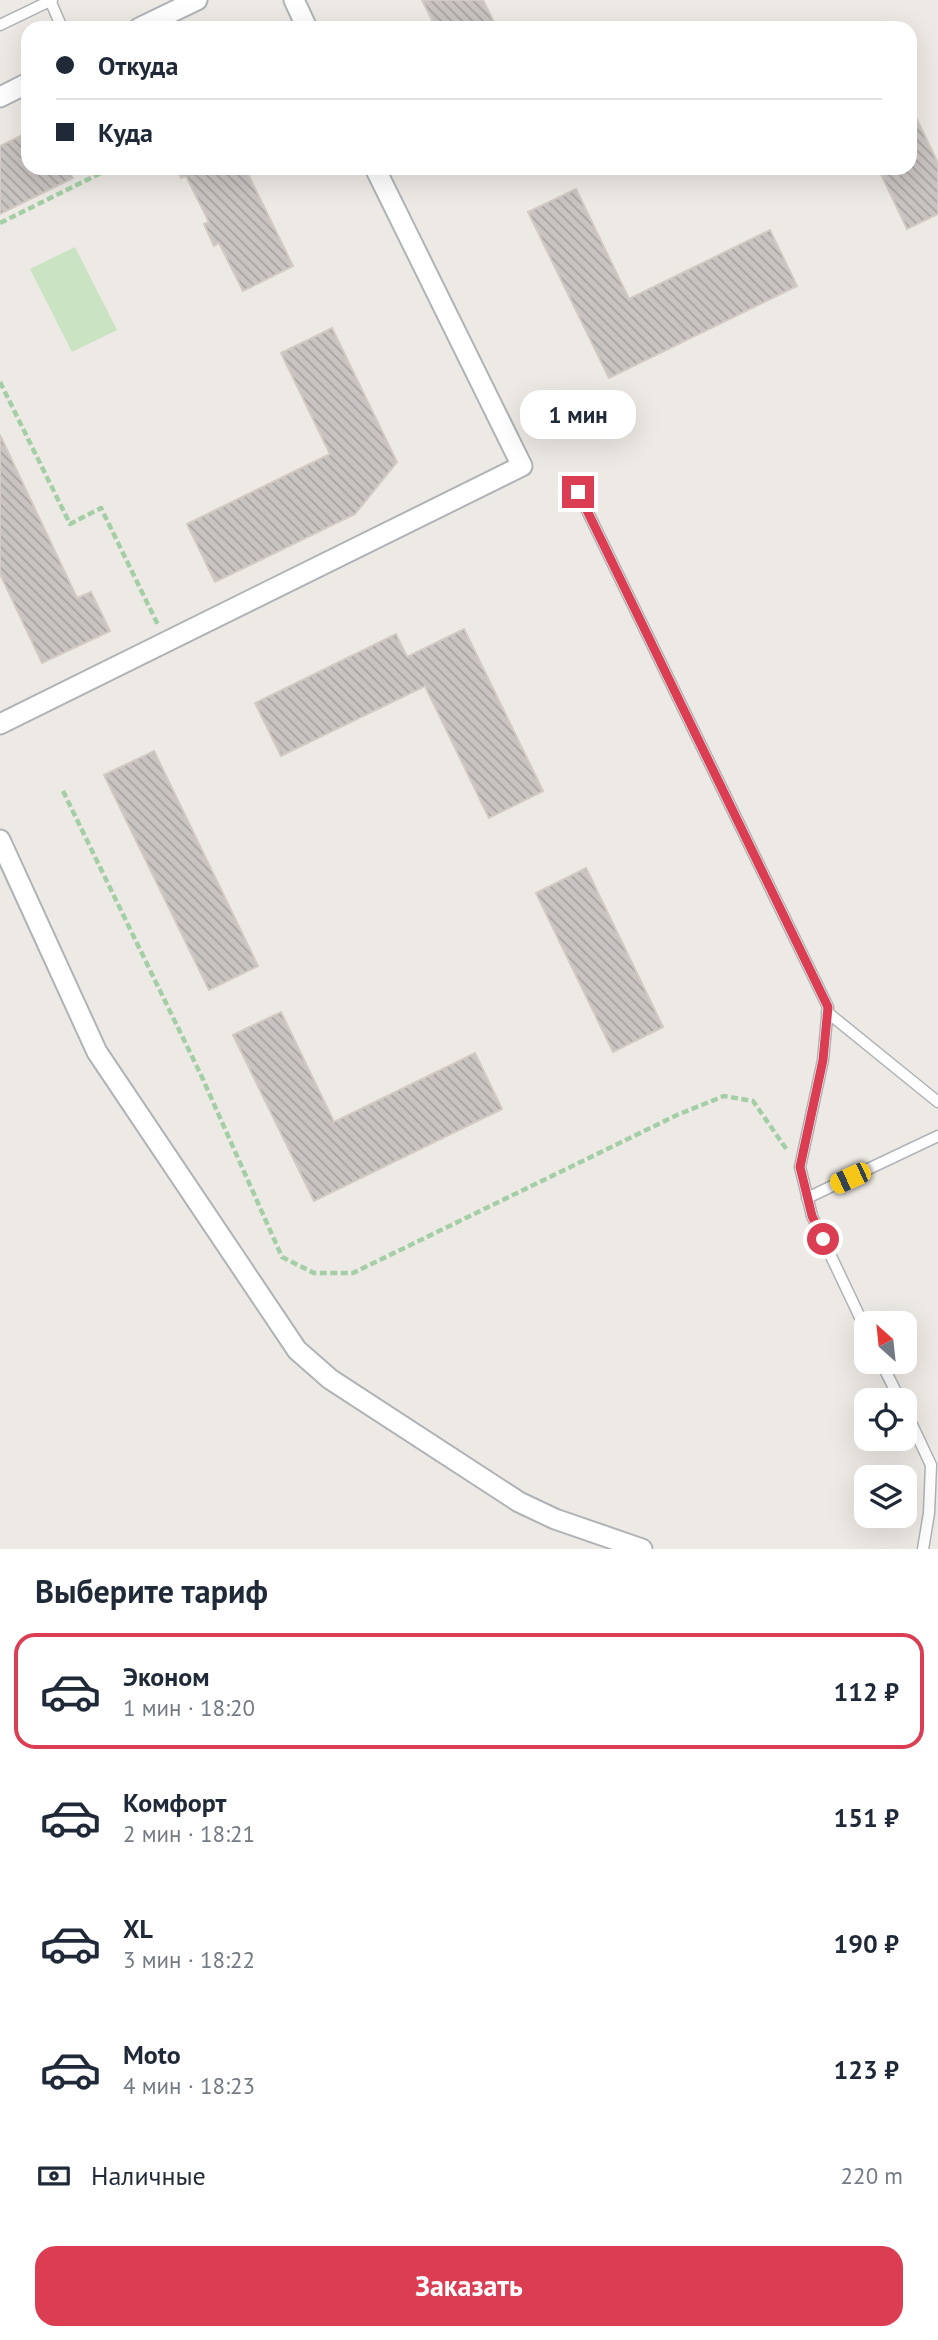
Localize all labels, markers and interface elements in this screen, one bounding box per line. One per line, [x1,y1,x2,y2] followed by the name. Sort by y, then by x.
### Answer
[98,49,178,82] text: Откуда
[98,116,153,149] text: Куда
[520,391,636,440] callout: 1 мин
[548,400,608,429] text: 1 мин
[562,476,594,508] route end
[827,1160,874,1196] car
[807,1223,839,1255] route start
[854,1311,917,1374] north arrow
[854,1311,917,1528] map controls
[854,1388,917,1451] button: locate
[854,1465,917,1528] button: layers
[35,1570,268,1612] text: Выберите тариф
[39,1660,102,1723] icon: car
[123,1660,210,1693] text: Эконом
[833,1675,899,1708] text: 112 ₽
[123,1693,255,1722] text: 1 мин · 18:20
[39,1786,102,1849] icon: car
[123,1786,226,1819] text: Комфорт
[833,1801,899,1834] text: 151 ₽
[123,1819,255,1848] text: 2 мин · 18:21
[39,1912,102,1975] icon: car
[123,1912,153,1945] text: XL
[833,1927,899,1960] text: 190 ₽
[123,1945,255,1974] text: 3 мин · 18:22
[39,2038,102,2101] icon: car
[123,2038,181,2071] text: Moto
[833,2053,899,2086] text: 123 ₽
[123,2071,255,2100] text: 4 мин · 18:23
[35,2157,73,2195] icon: cash
[91,2159,206,2192] text: Наличные
[841,2161,903,2190] text: 220 m
[35,2246,903,2326] button: Заказать

